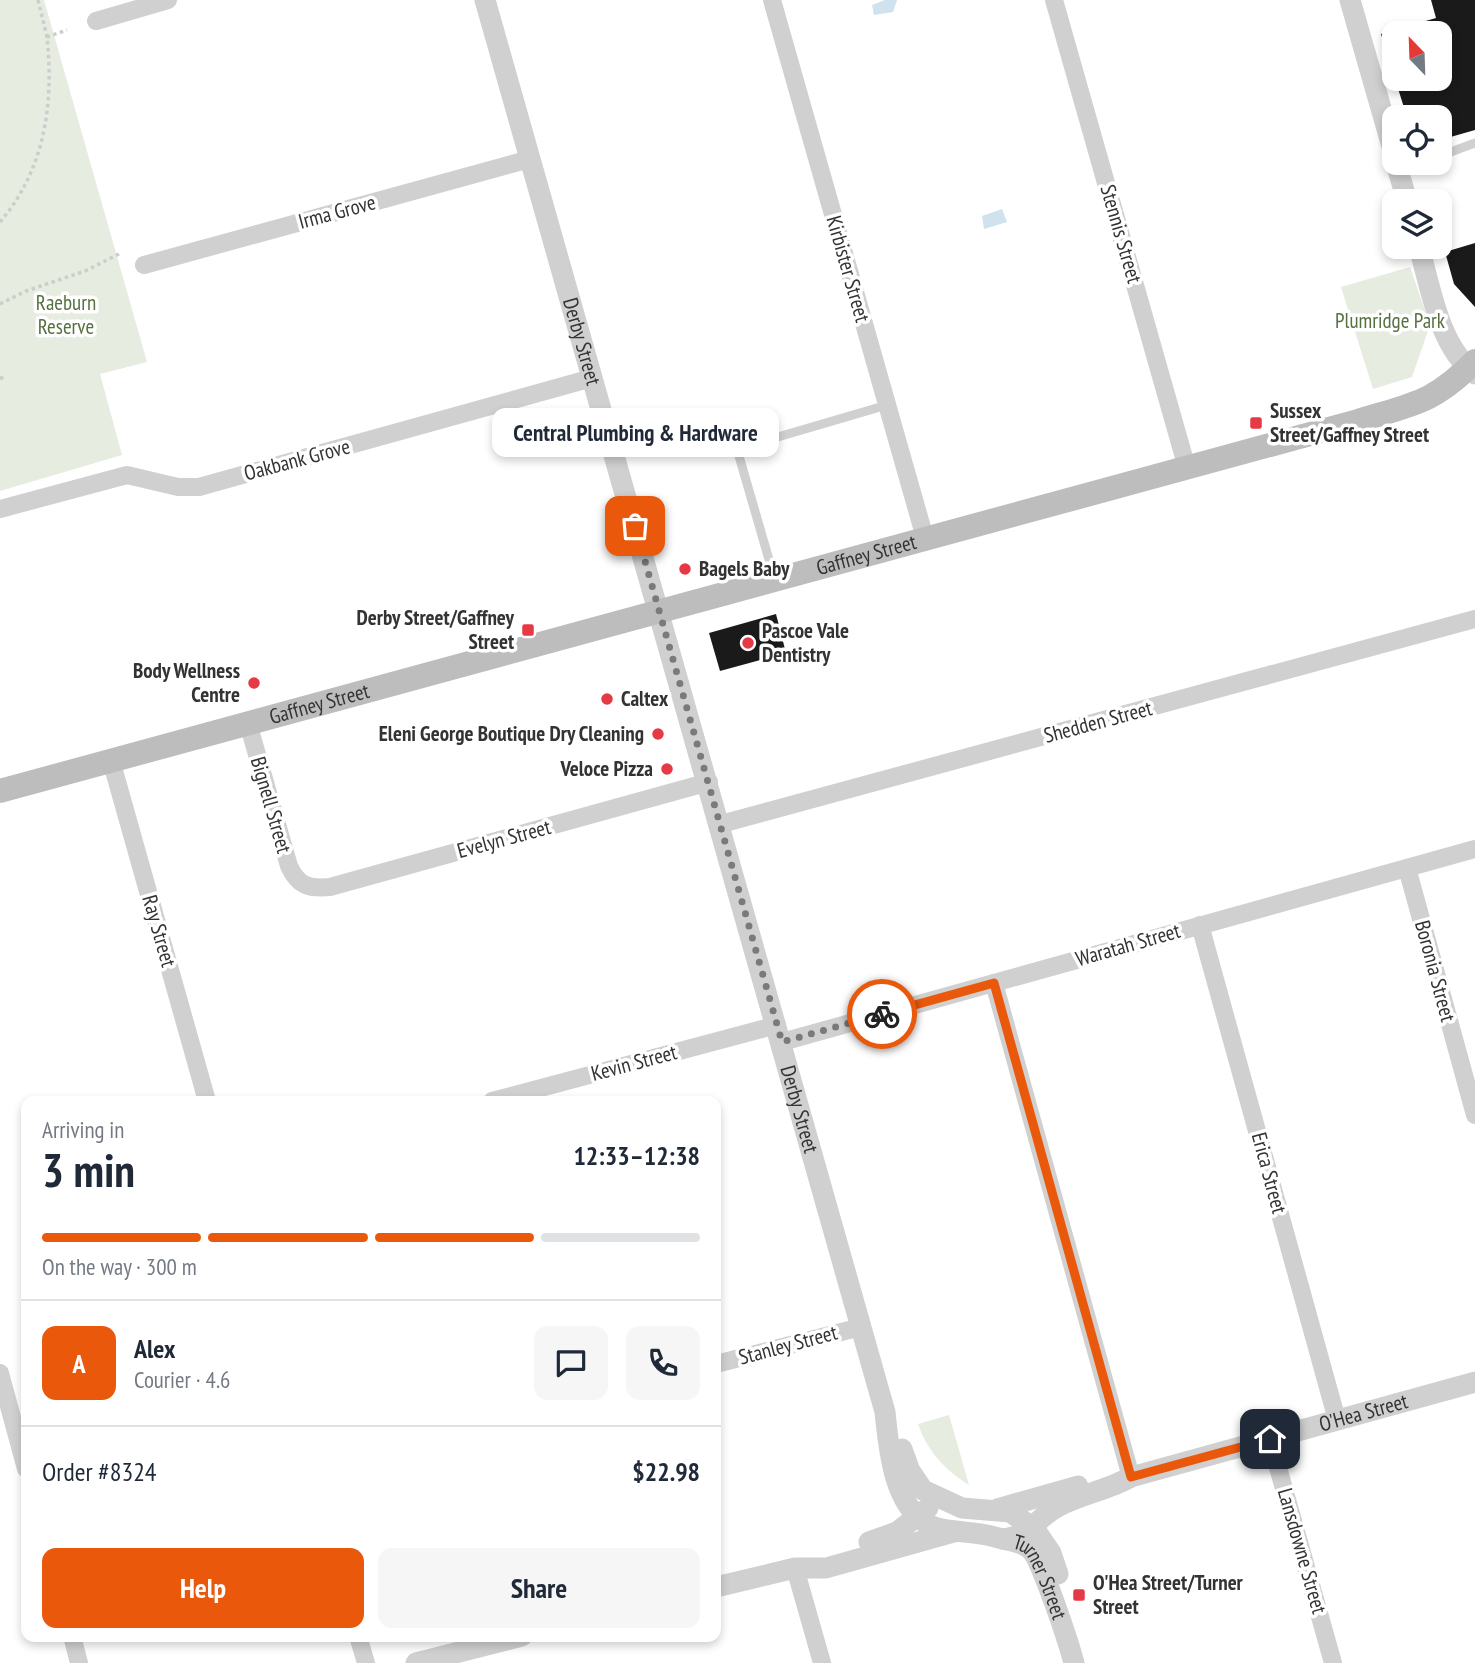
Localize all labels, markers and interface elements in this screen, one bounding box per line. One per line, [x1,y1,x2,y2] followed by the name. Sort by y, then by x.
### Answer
[1382,21,1452,91] north arrow
[1382,21,1452,259] map controls
[1382,105,1452,175] button: locate
[1095,181,1148,286] street label: Stennis Street
[295,188,378,235] street label: Irma Grove
[1382,189,1452,259] button: layers
[820,213,877,325] street label: Kirbister Street
[36,289,96,340] park label: Raeburn Reserve
[557,295,608,388] street label: Derby Street
[1335,307,1445,334] park label: Plumridge Park
[1270,397,1429,448] place label: Sussex Street/Gaffney Street
[491,407,778,456] callout: Central Plumbing & Hardware
[1248,415,1264,431] marker: Sussex Street/Gaffney Street
[513,418,758,447] text: Central Plumbing & Hardware
[241,432,353,487] street label: Oakbank Grove
[605,496,665,556] pin
[616,507,654,545] icon: bag
[813,528,919,581] street label: Gaffney Street
[699,555,790,582] place label: Bagels Baby
[677,561,693,577] marker: Bagels Baby
[357,604,515,655] place label: Derby Street/Gaffney Street
[762,617,849,668] place label: Pascoe Vale Dentistry
[520,622,536,638] marker: Derby Street/Gaffney Street
[740,635,756,651] marker: Pascoe Vale Dentistry
[133,657,240,708] place label: Body Wellness Centre
[246,675,262,691] marker: Body Wellness Centre
[266,677,372,730] street label: Gaffney Street
[621,685,669,712] place label: Caltex
[599,691,615,707] marker: Caltex
[1041,694,1155,749] street label: Shedden Street
[379,720,644,747] place label: Eleni George Boutique Dry Cleaning
[650,726,666,742] marker: Eleni George Boutique Dry Cleaning
[245,753,298,856] street label: Bignell Street
[560,755,653,782] place label: Veloce Pizza
[659,761,675,777] marker: Veloce Pizza
[454,813,554,864] street label: Evelyn Street
[136,892,183,970] street label: Ray Street
[1073,917,1183,972] street label: Waratah Street
[1409,917,1462,1025] street label: Boronia Street
[847,979,917,1049] courier
[863,995,901,1033] icon: bike
[588,1038,680,1087] street label: Kevin Street
[775,1062,825,1156] street label: Derby Street
[42,1115,124,1144] text: Arriving in
[1246,1129,1293,1217] street label: Erica Street
[573,1139,700,1172] text: 12:33–12:38
[42,1140,135,1200] text: 3 min
[42,1252,197,1281] text: On the way · 300 m
[736,1318,840,1371] street label: Stanley Street
[534,1326,608,1400] button: chat
[626,1326,700,1400] button: phone
[134,1332,175,1365] text: Alex
[72,1347,86,1380] text: A
[134,1365,230,1394] text: Courier · 4.6
[1316,1387,1411,1437] street label: O'Hea Street
[1240,1409,1300,1469] pin
[1251,1420,1289,1458] icon: home
[42,1455,157,1488] text: Order #8324
[632,1455,700,1488] text: $22.98
[1272,1485,1333,1617] street label: Lansdowne Street
[1010,1528,1073,1623] street label: Turner Street
[42,1548,364,1628] button: Help
[378,1548,700,1628] button: Share
[1093,1569,1244,1620] place label: O'Hea Street/Turner Street
[1071,1587,1087,1603] marker: O'Hea Street/Turner Street

